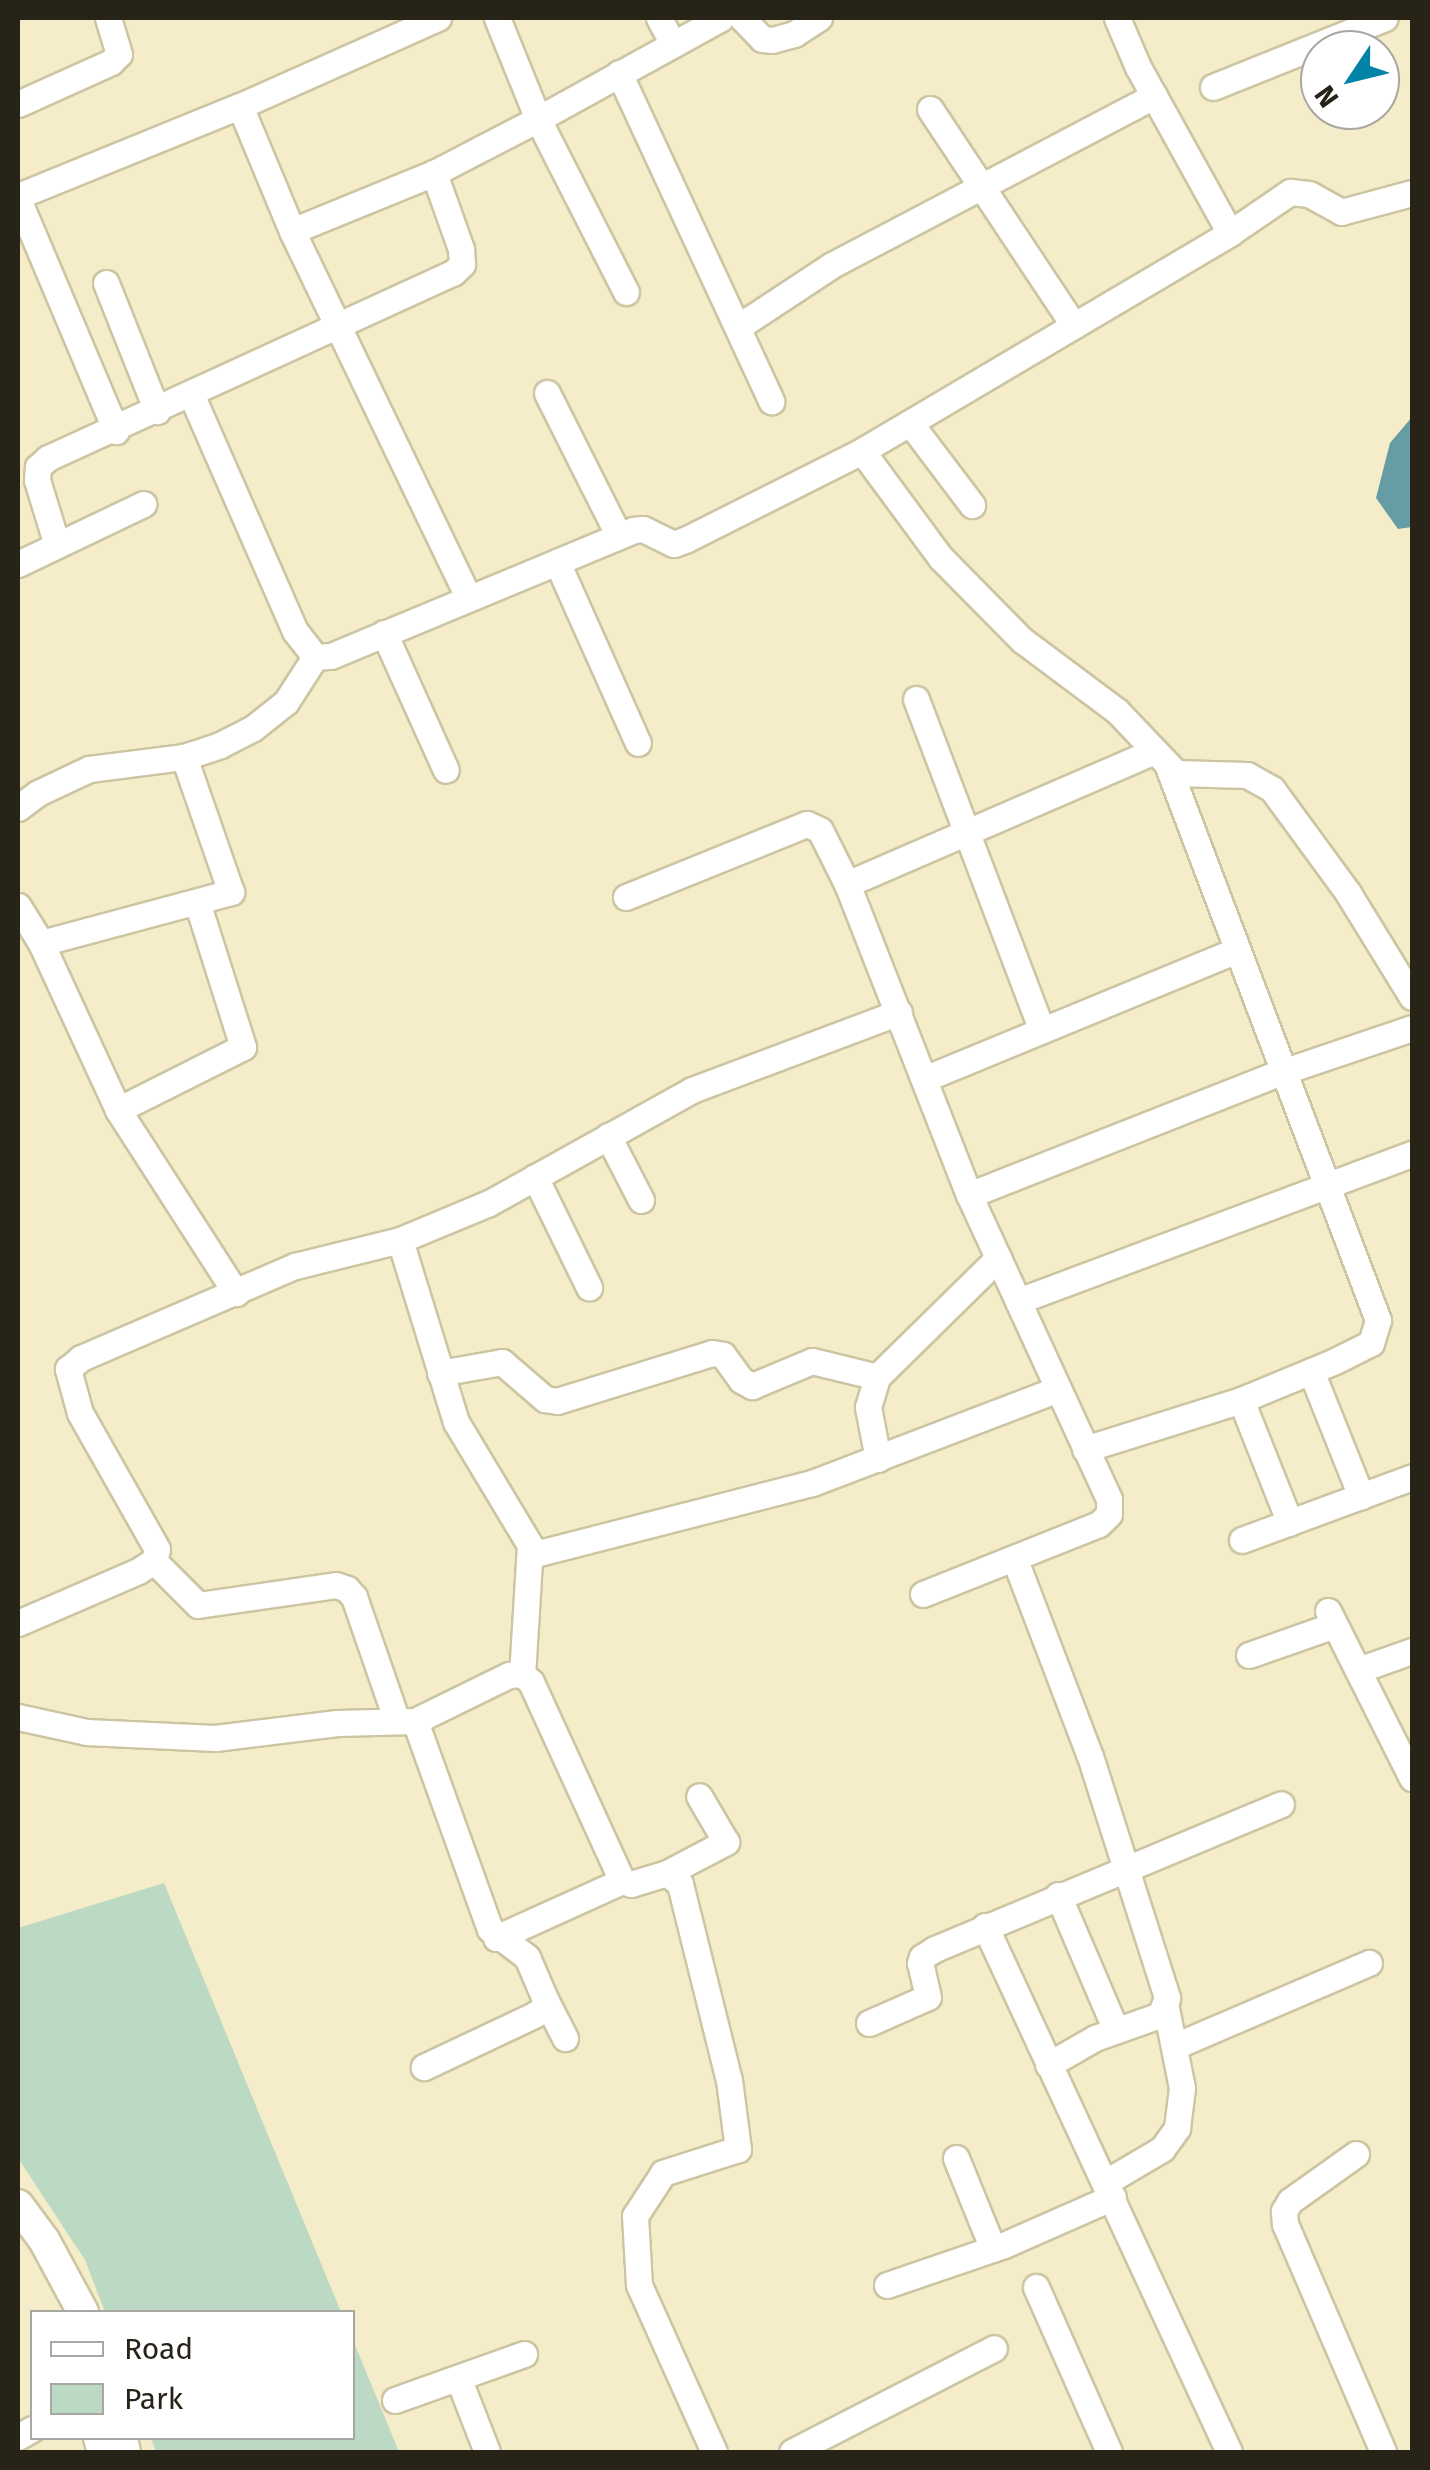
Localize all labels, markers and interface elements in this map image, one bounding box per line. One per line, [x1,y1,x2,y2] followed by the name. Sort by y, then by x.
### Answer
[1300,30,1400,130] north arrow
[1308,79,1346,113] text: N
[30,2310,355,2440] legend
[124,2331,193,2367] text: Road
[124,2381,183,2417] text: Park

